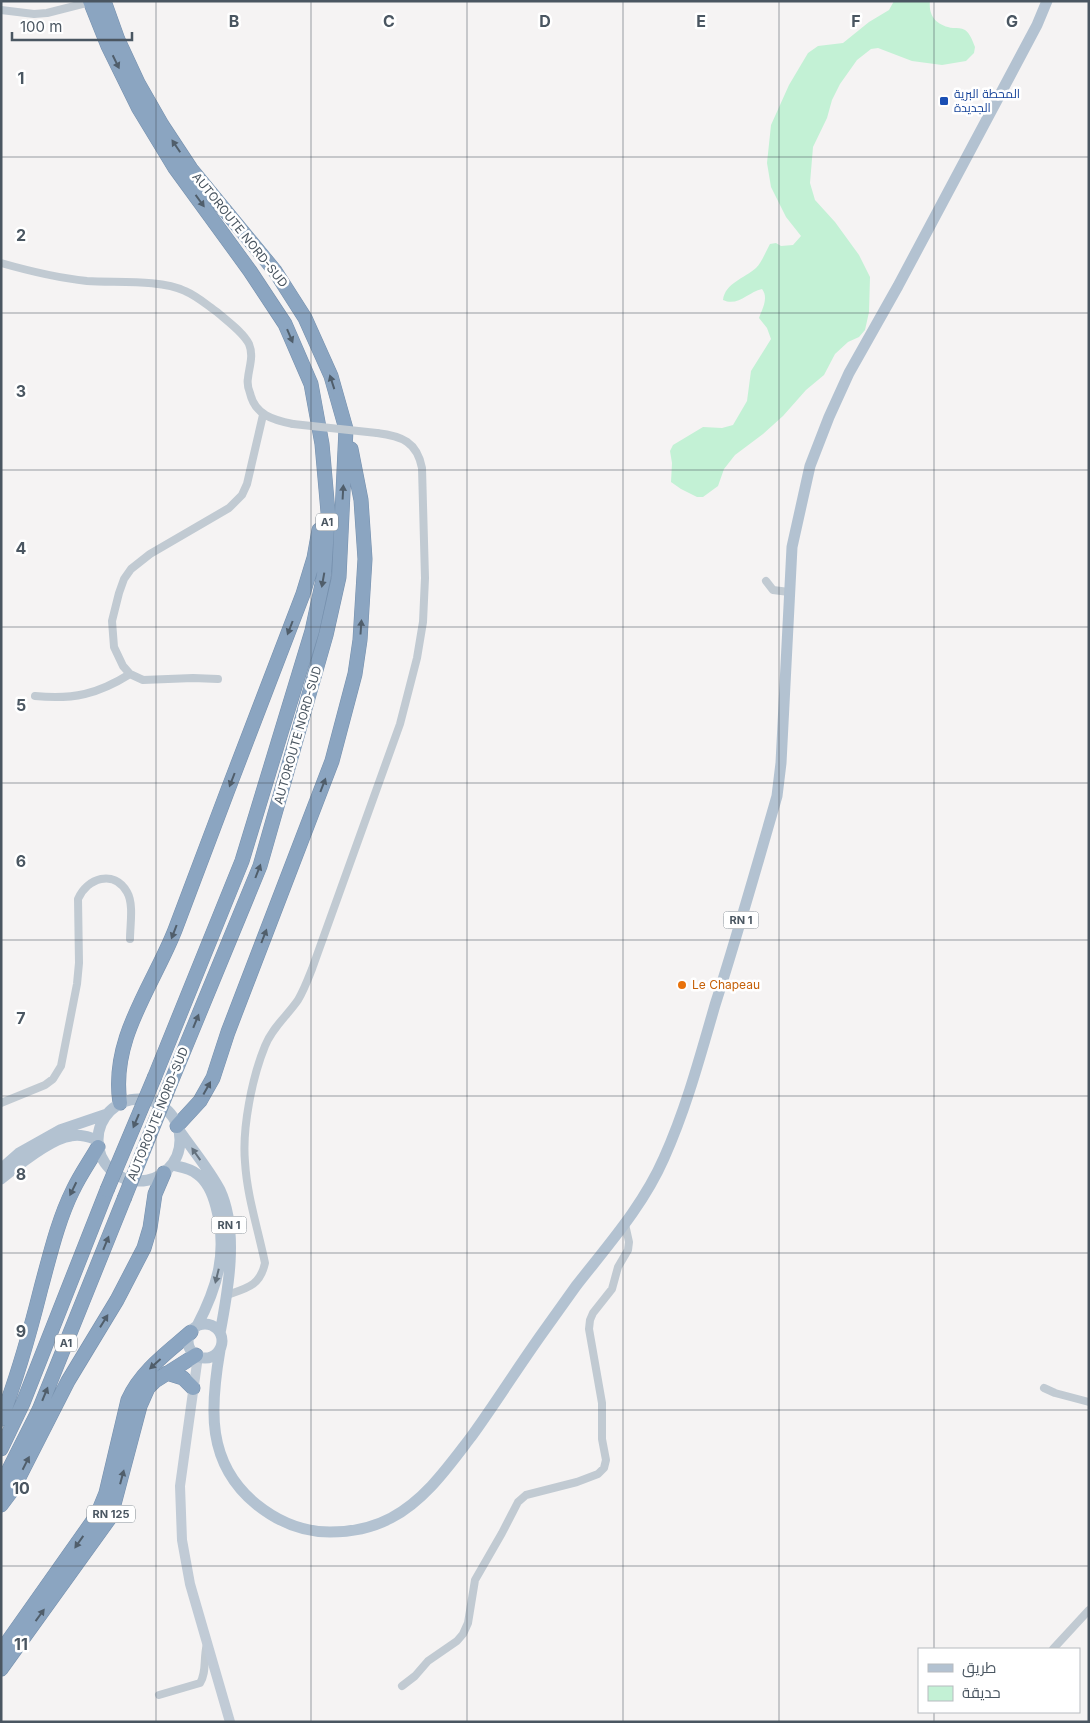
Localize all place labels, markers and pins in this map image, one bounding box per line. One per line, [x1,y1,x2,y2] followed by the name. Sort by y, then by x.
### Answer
[954,86,1020,115] place label: المحطة البرية الجديدة
[938,95,950,107] marker: المحطة البرية الجديدة
[692,977,760,992] place label: Le Chapeau
[676,979,688,991] marker: Le Chapeau

